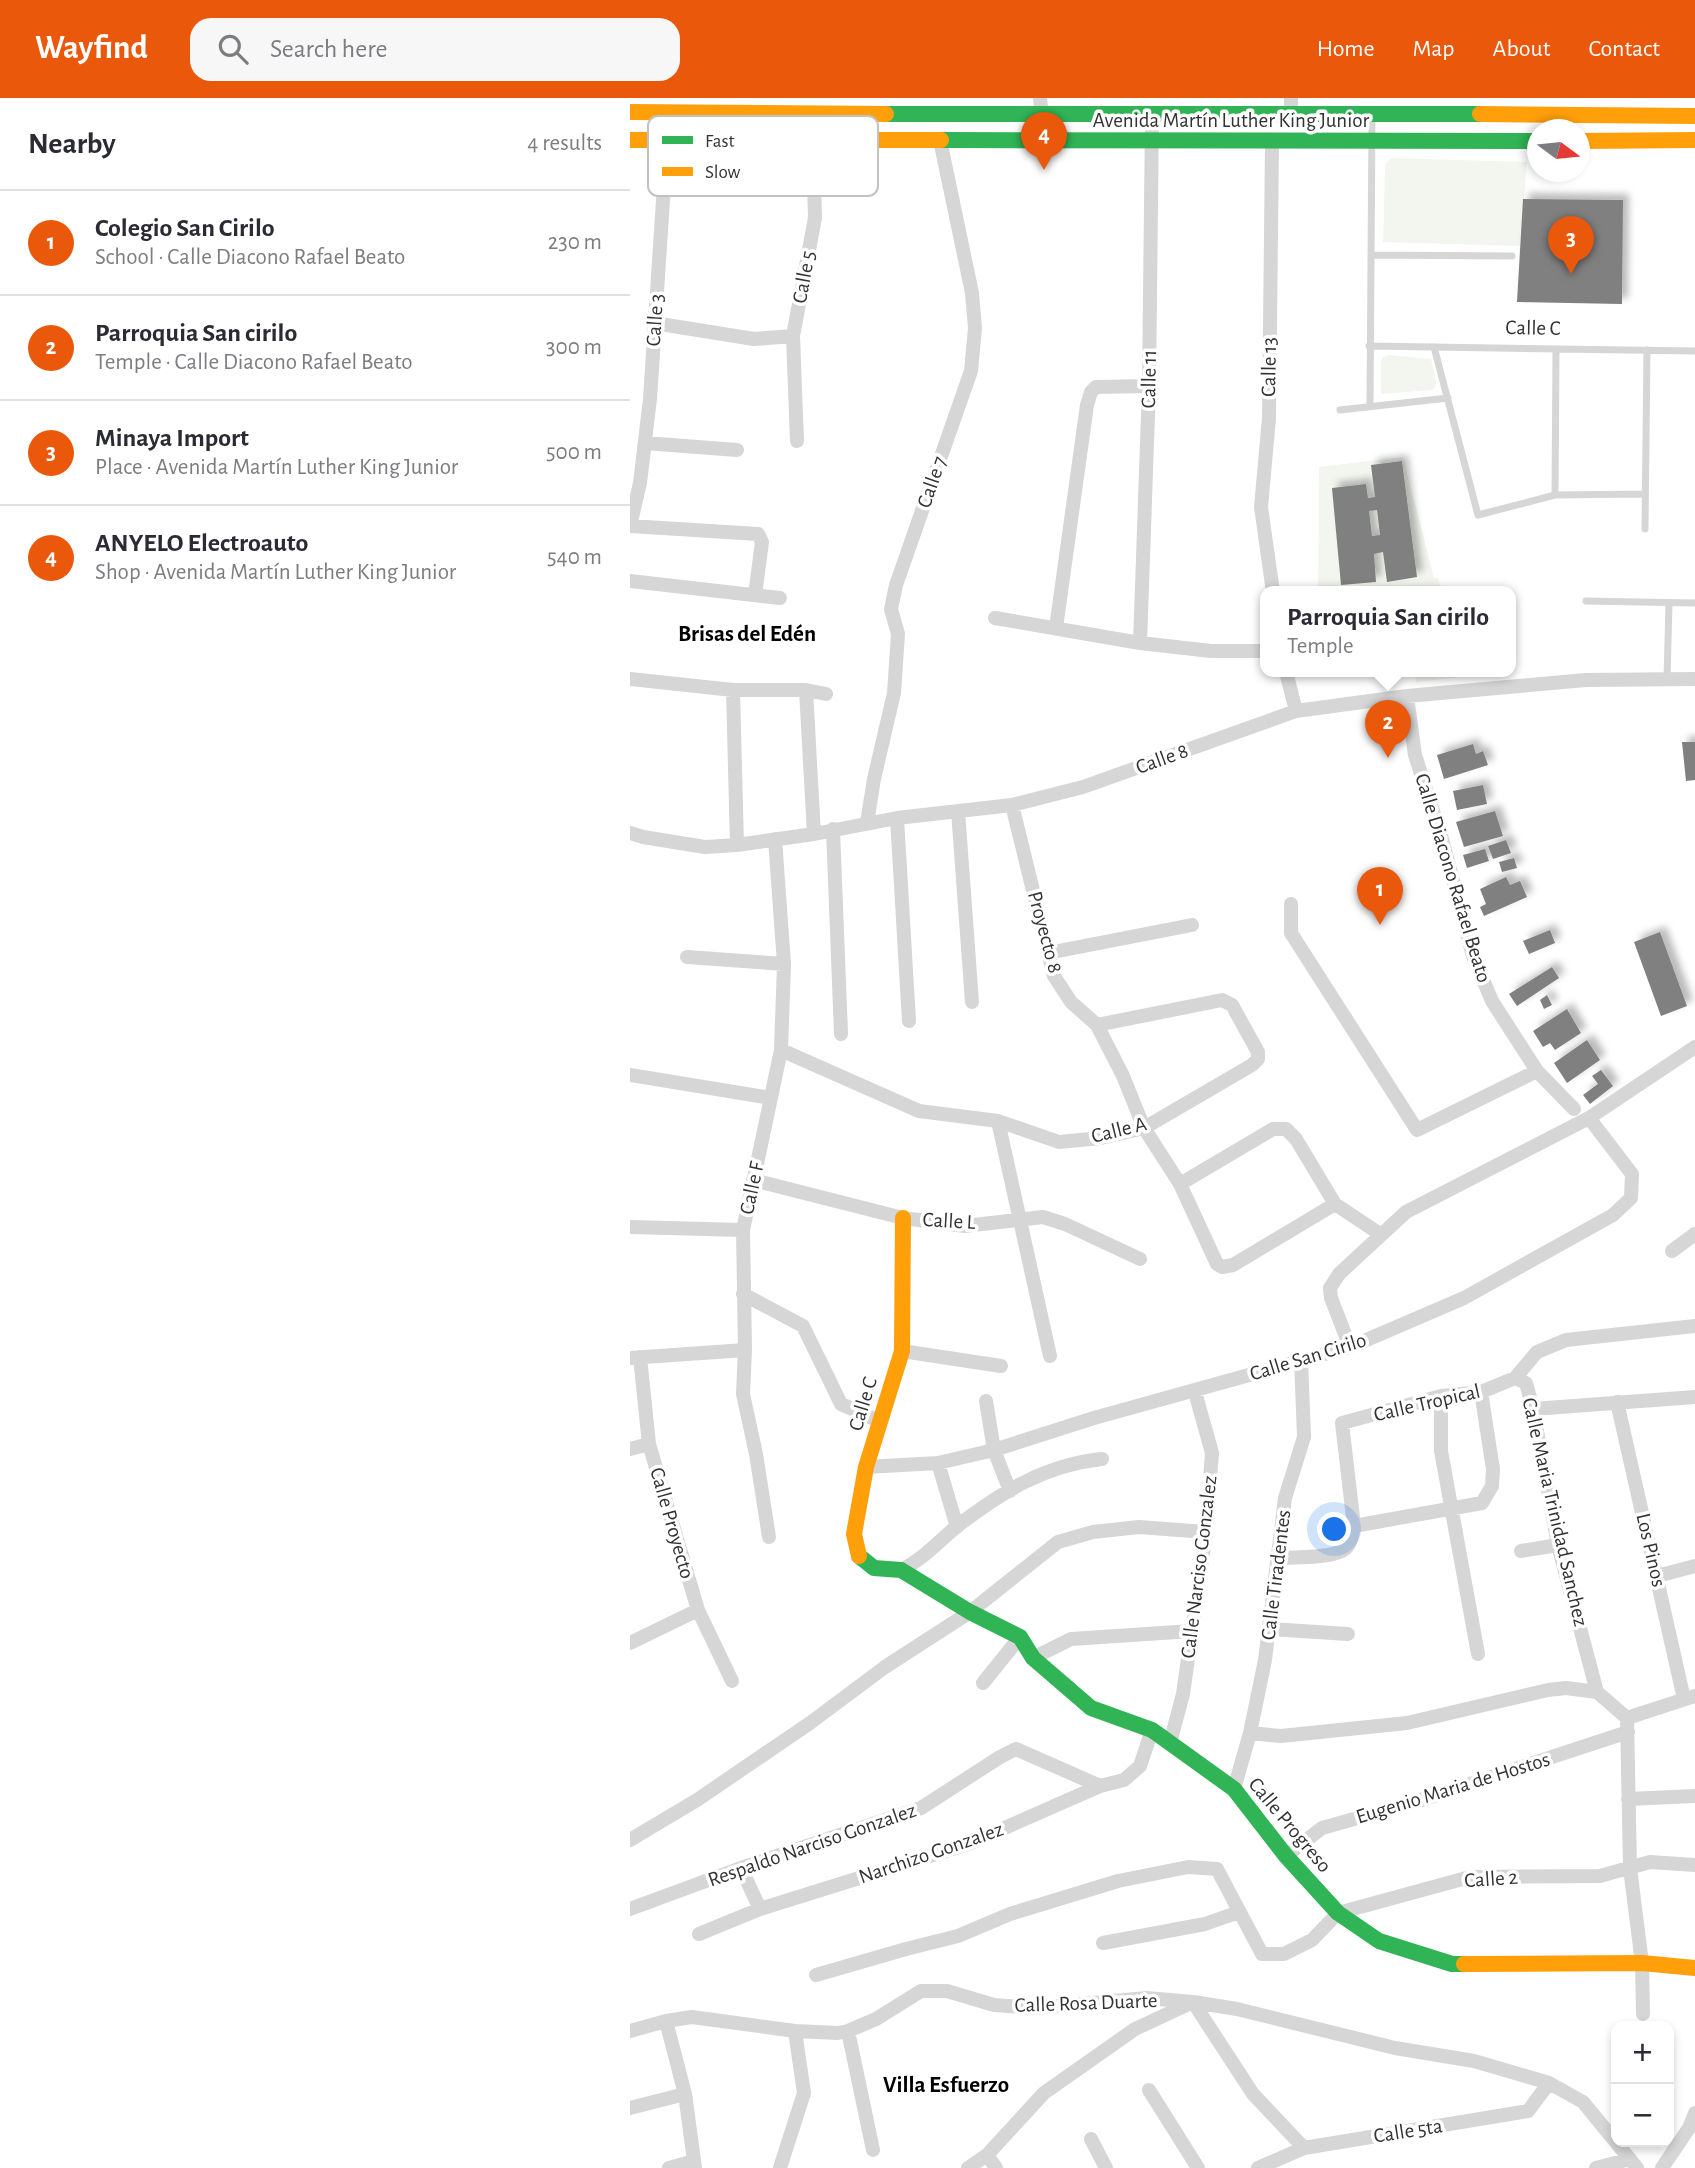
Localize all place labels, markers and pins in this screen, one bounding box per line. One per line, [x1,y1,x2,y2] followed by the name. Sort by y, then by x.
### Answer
[1021,112,1067,170] pin: 4
[1548,216,1594,274] pin: 3
[1365,700,1411,758] pin: 2
[1357,867,1403,925] pin: 1

